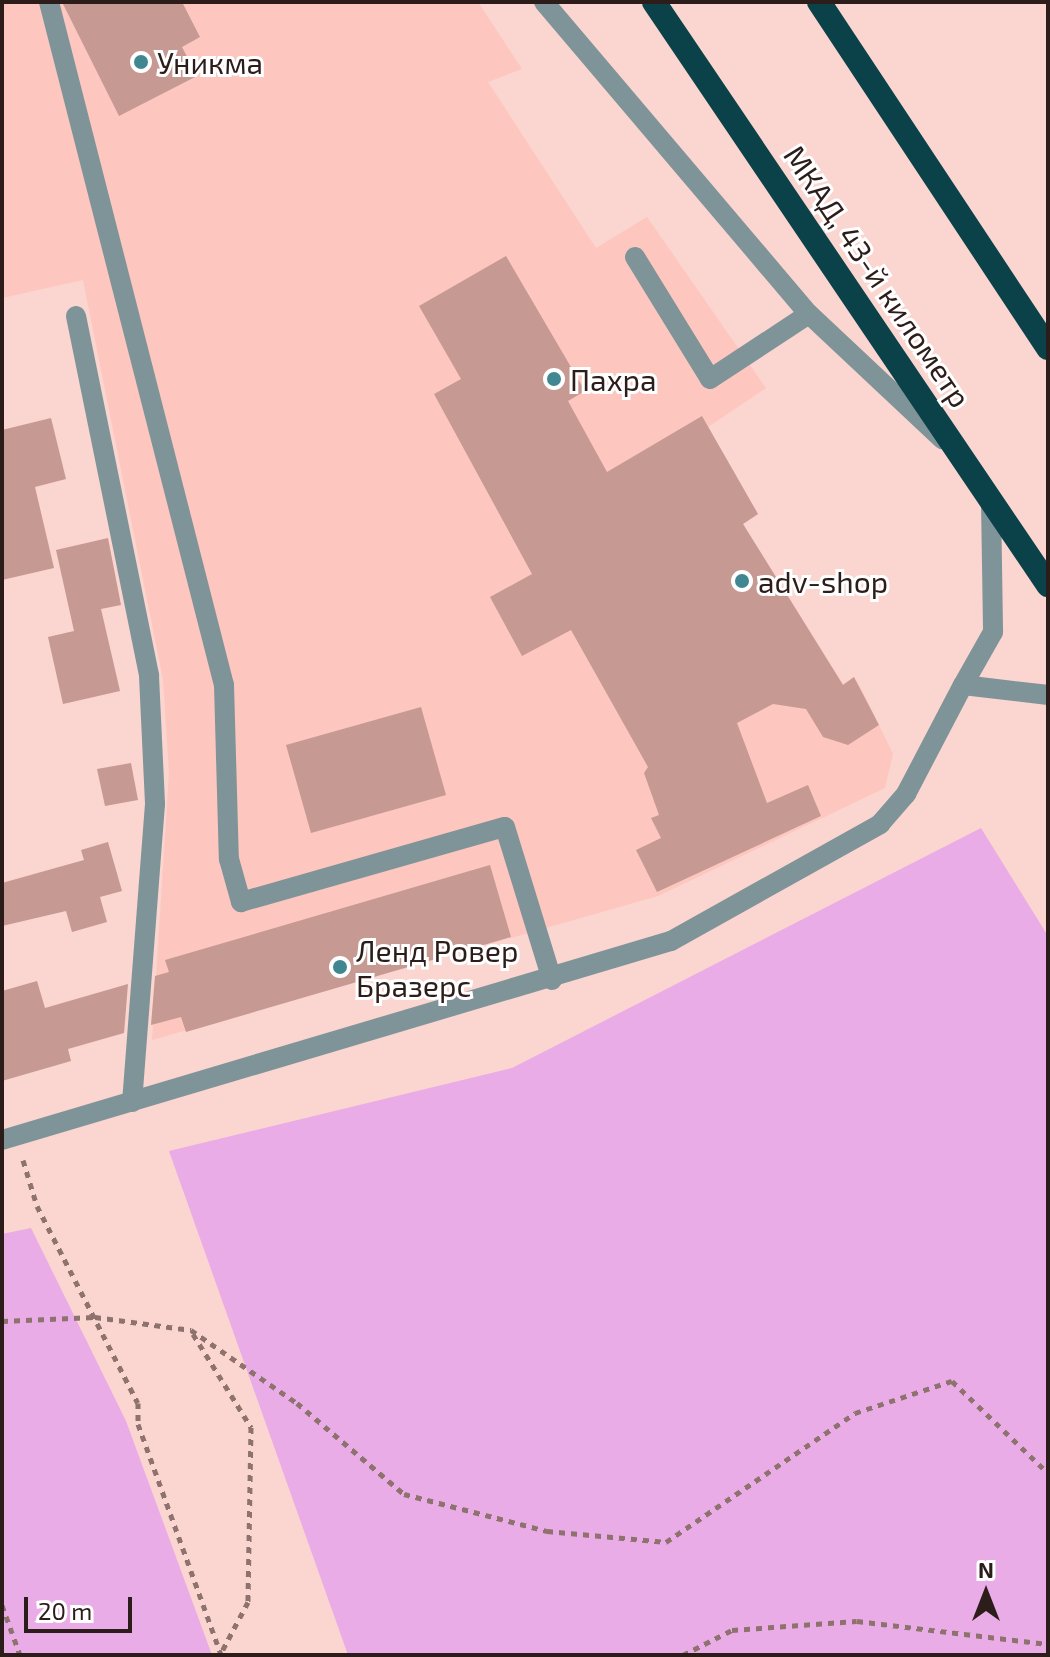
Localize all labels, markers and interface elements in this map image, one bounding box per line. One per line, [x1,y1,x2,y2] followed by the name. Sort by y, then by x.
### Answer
[157,44,263,80] place label: Уникма
[132,53,150,71] marker: Уникма
[777,138,979,414] street label: МКАД, 43-й километр
[570,361,657,397] place label: Пахра
[545,370,563,388] marker: Пахра
[758,563,888,599] place label: adv-shop
[733,572,751,590] marker: adv-shop
[356,932,518,1002] place label: Ленд Ровер Бразерс
[331,958,349,976] marker: Ленд Ровер Бразерс
[946,1553,1026,1633] north arrow
[978,1556,994,1582] text: N
[28,1581,136,1631] scale bar
[38,1596,92,1625] text: 20 m

